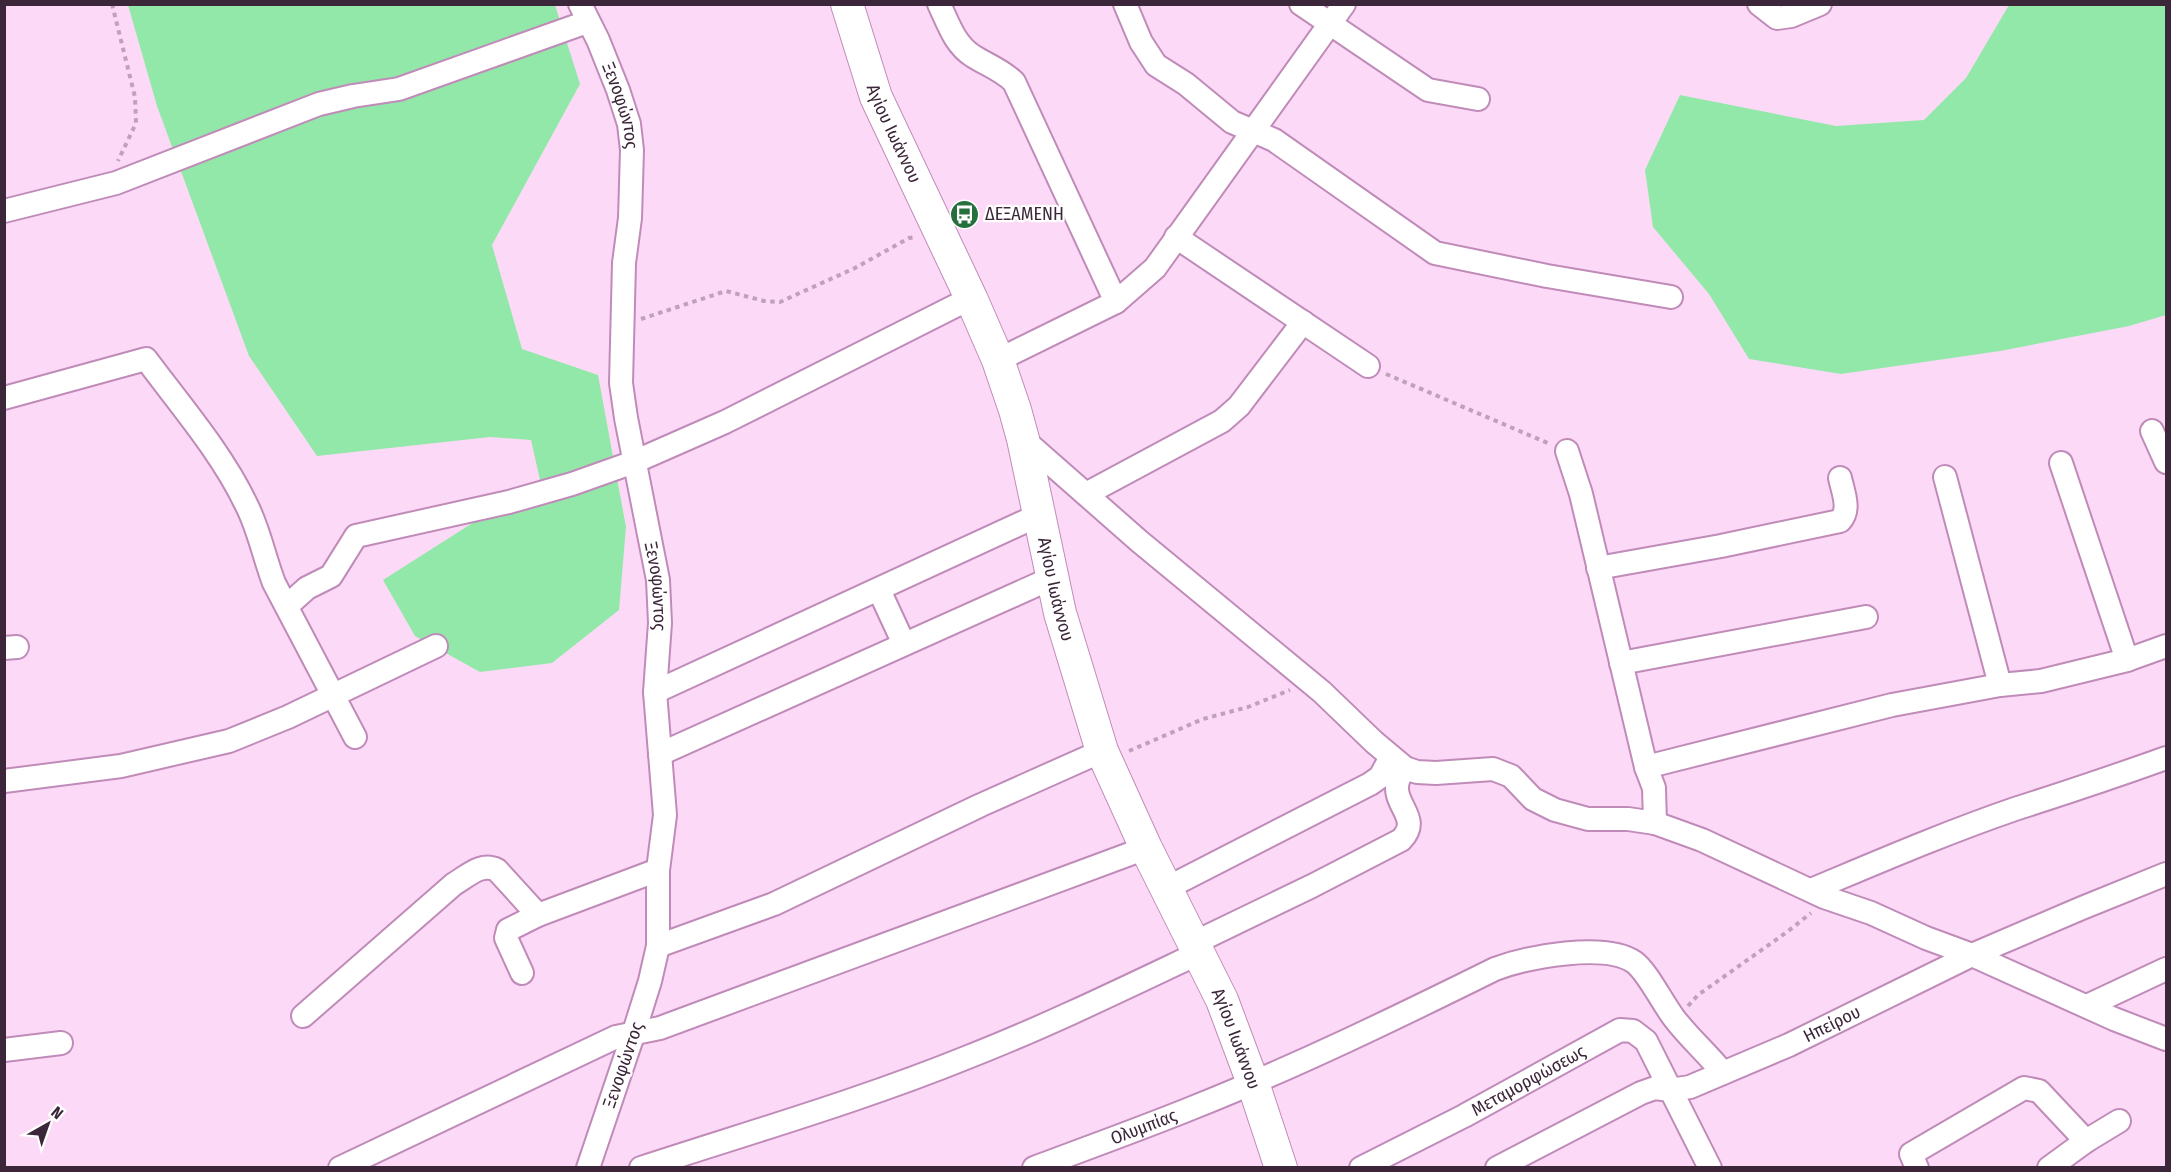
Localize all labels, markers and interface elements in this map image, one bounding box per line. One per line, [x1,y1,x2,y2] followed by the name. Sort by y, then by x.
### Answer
[597,59,643,150] street label: Ξενοφώντος
[862,82,926,186] street label: Αγίου Ιωάννου
[948,198,980,230] bus stop icon: ΔΕΞΑΜΕΝΗ
[985,203,1064,225] place label: ΔΕΞΑΜΕΝΗ
[1033,535,1079,644] street label: Αγίου Ιωάννου
[640,540,671,632] street label: Ξενοφώντος
[1207,984,1265,1092] street label: Αγίου Ιωάννου
[1800,1001,1864,1047] street label: Ηπείρου
[598,1019,648,1111] street label: Ξενοφώντος
[1467,1040,1590,1121] street label: Μεταμορφώσεως
[18,1094,78,1154] north arrow
[48,1103,67,1123] text: N
[1107,1104,1180,1149] street label: Ολυμπίας

